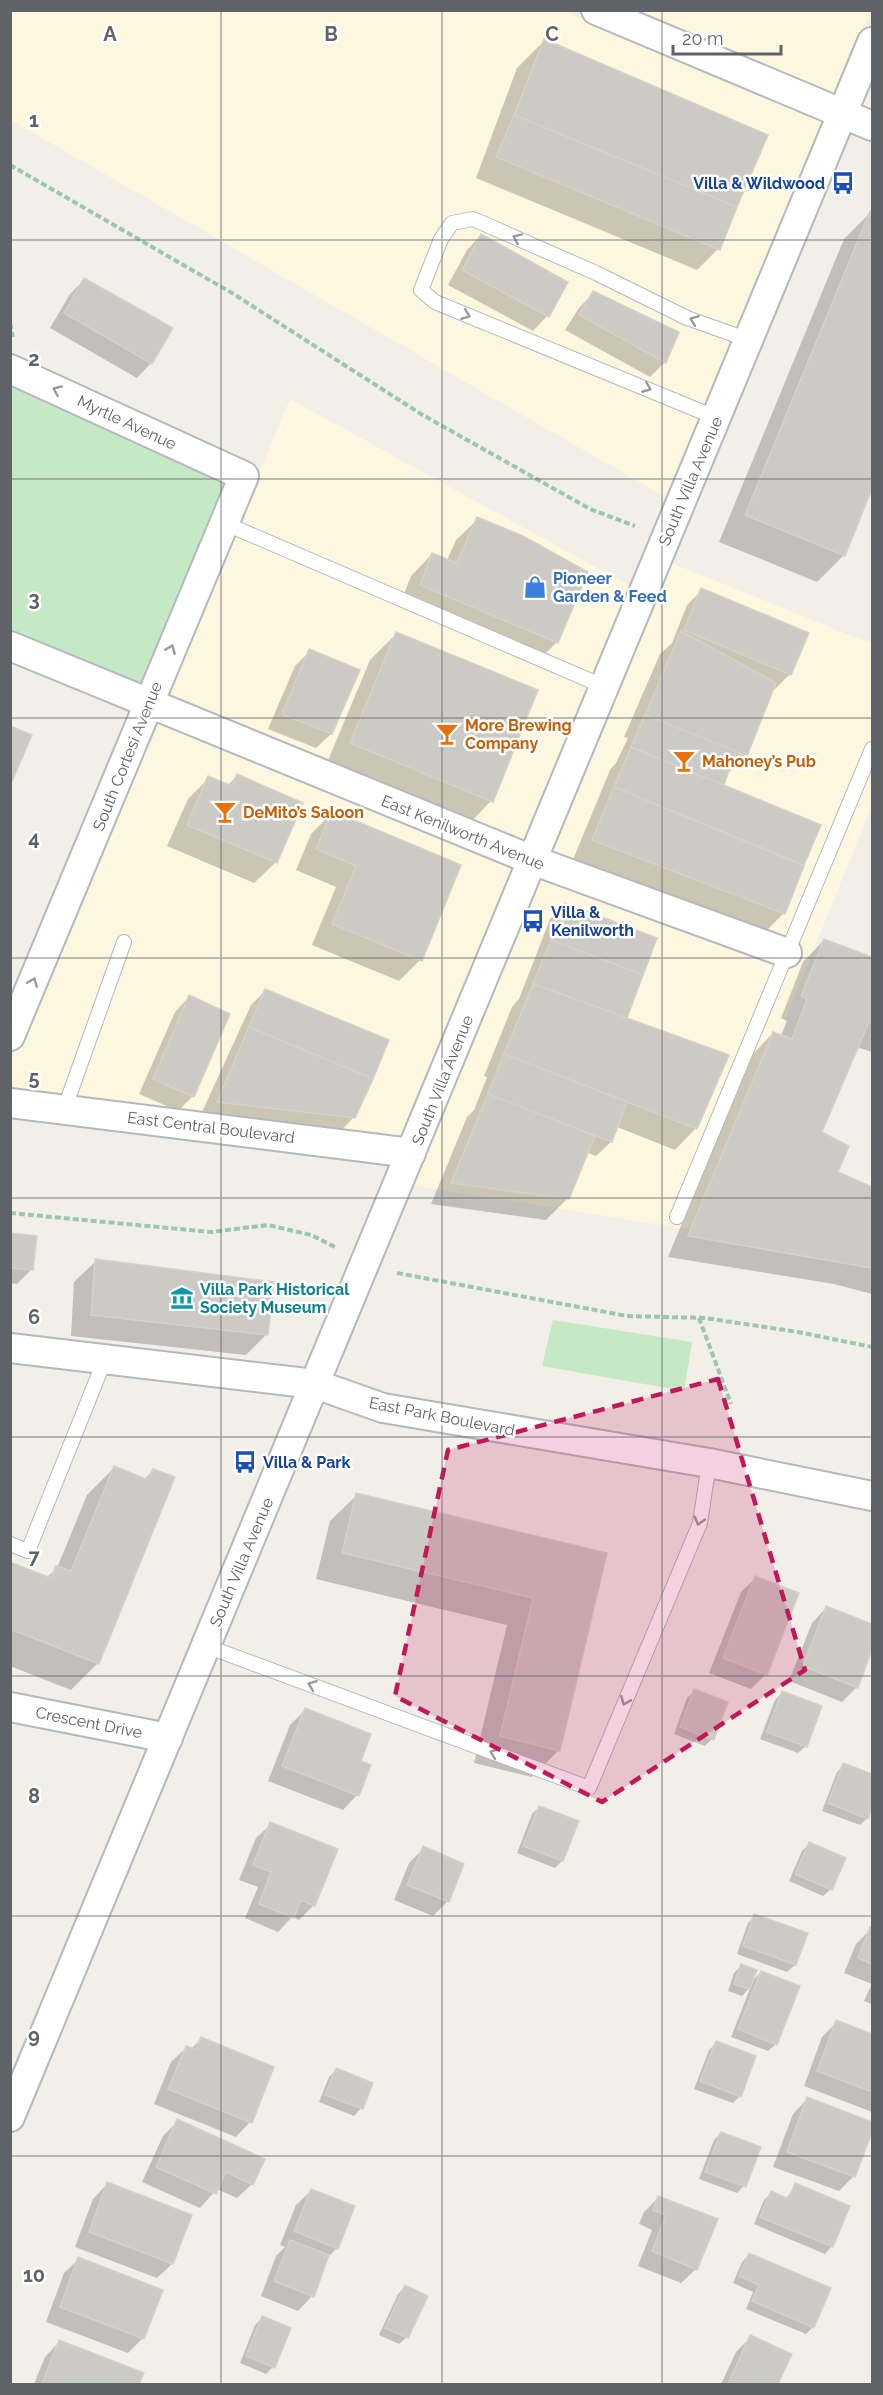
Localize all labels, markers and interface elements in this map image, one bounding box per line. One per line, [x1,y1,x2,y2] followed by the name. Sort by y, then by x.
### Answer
[673,18,781,56] scale bar
[103,22,117,46] text: A
[324,22,338,46] text: B
[545,22,559,46] text: C
[682,28,724,49] text: 20 m
[29,108,39,132] text: 1
[830,170,856,196] bus stop icon: Villa & Wildwood
[693,174,825,193] place label: Villa & Wildwood
[512,233,523,245] one-way arrow
[460,308,471,320] one-way arrow
[689,315,700,327] one-way arrow
[28,347,40,371] text: 2
[641,381,652,393] one-way arrow
[53,385,64,397] one-way arrow
[74,391,179,454] street label: Myrtle Avenue
[655,414,726,549] street label: South Villa Avenue
[553,569,667,606] place label: Pioneer Garden & Feed
[522,574,548,600] shop icon: Pioneer Garden & Feed
[28,587,40,611] text: 3
[164,645,176,656] one-way arrow
[89,679,166,834] street label: South Cortesi Avenue
[465,716,572,753] place label: More Brewing Company
[434,721,460,747] bar icon: More Brewing Company
[671,748,697,774] bar icon: Mahoney’s Pub
[702,752,816,771] place label: Mahoney’s Pub
[379,791,547,874] street label: East Kenilworth Avenue
[212,799,238,825] bar icon: DeMito’s Saloon
[243,803,364,822] place label: DeMito’s Saloon
[28,826,40,850] text: 4
[551,903,634,940] place label: Villa & Kenilworth
[520,908,546,934] bus stop icon: Villa & Kenilworth
[26,977,38,988] one-way arrow
[408,1012,477,1148] street label: South Villa Avenue
[28,1066,40,1090] text: 5
[126,1108,296,1147] street label: East Central Boulevard
[200,1280,350,1317] place label: Villa Park Historical Society Museum
[169,1285,195,1311] museum icon: Villa Park Historical Society Museum
[28,1305,40,1329] text: 6
[367,1393,516,1440] street label: East Park Boulevard
[232,1449,258,1475] bus stop icon: Villa & Park
[263,1453,351,1472] place label: Villa & Park
[206,1495,277,1630] street label: South Villa Avenue
[693,1516,706,1526] one-way arrow
[28,1545,40,1569] text: 7
[307,1680,318,1692] one-way arrow
[620,1695,632,1706] one-way arrow
[34,1703,144,1742] street label: Crescent Drive
[490,1747,500,1760] one-way arrow
[28,1784,40,1808] text: 8
[28,2024,40,2048] text: 9
[23,2263,45,2287] text: 10

